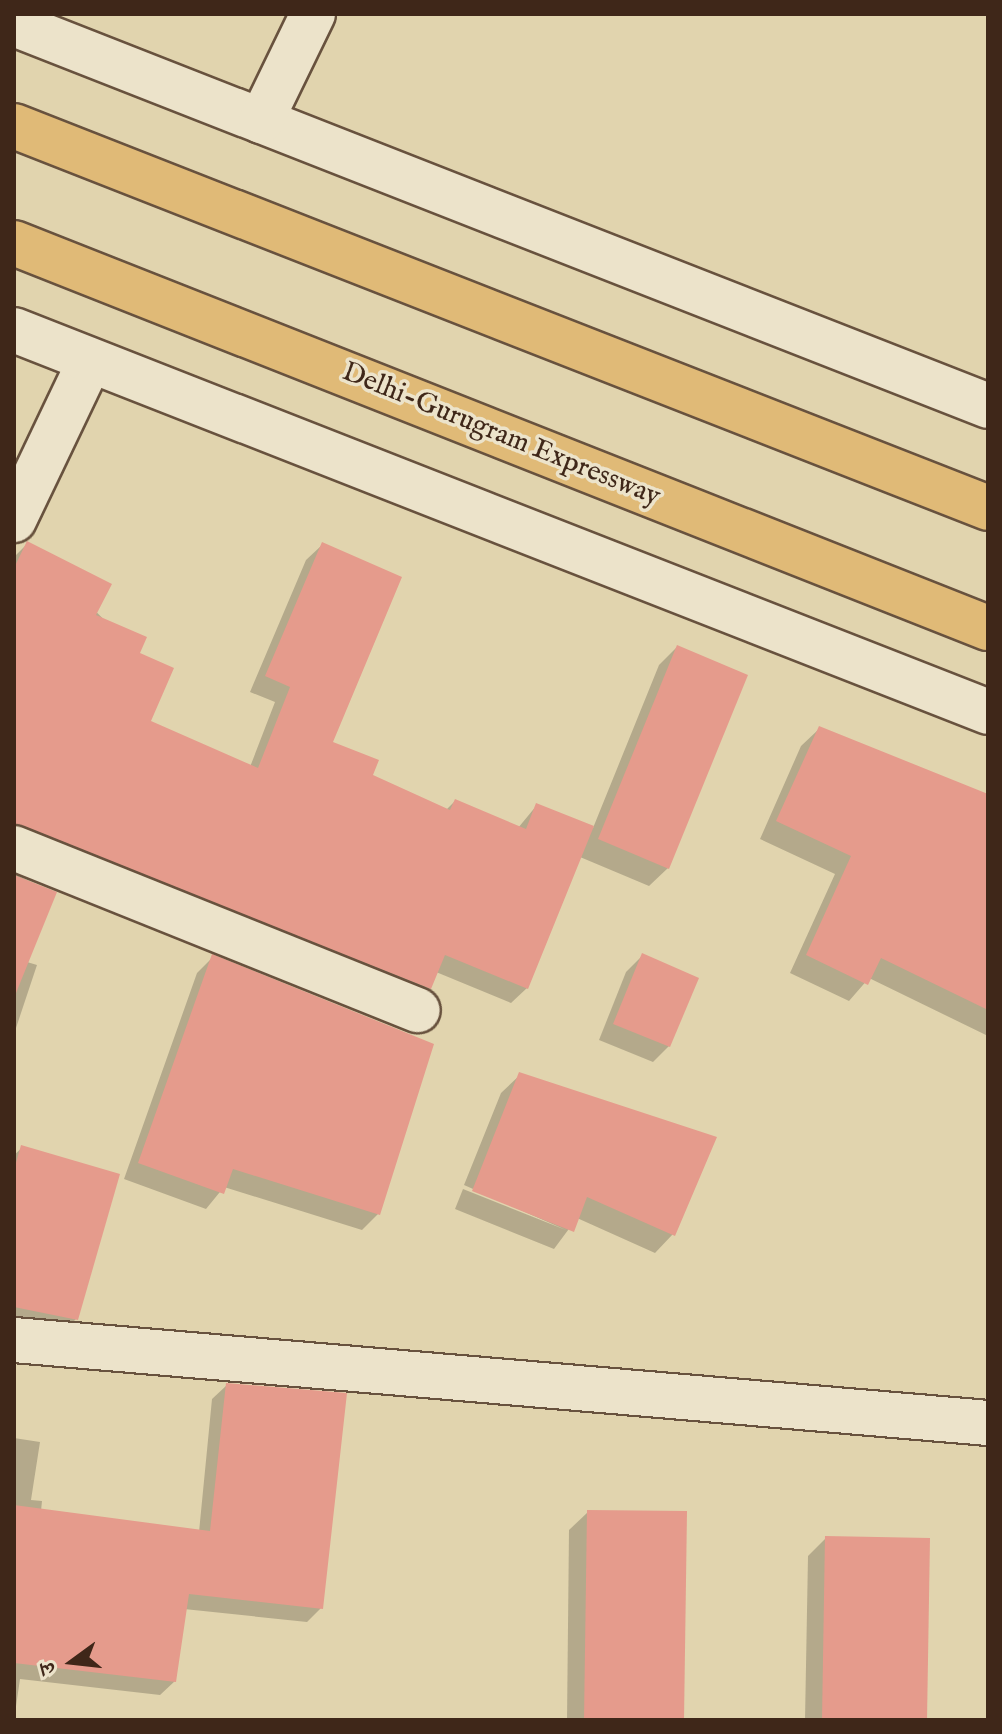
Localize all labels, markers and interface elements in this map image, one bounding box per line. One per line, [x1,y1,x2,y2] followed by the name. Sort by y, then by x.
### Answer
[337,356,665,514] street label: Delhi-Gurugram Expressway
[32,1622,112,1702] north arrow
[34,1659,64,1677] text: उ

